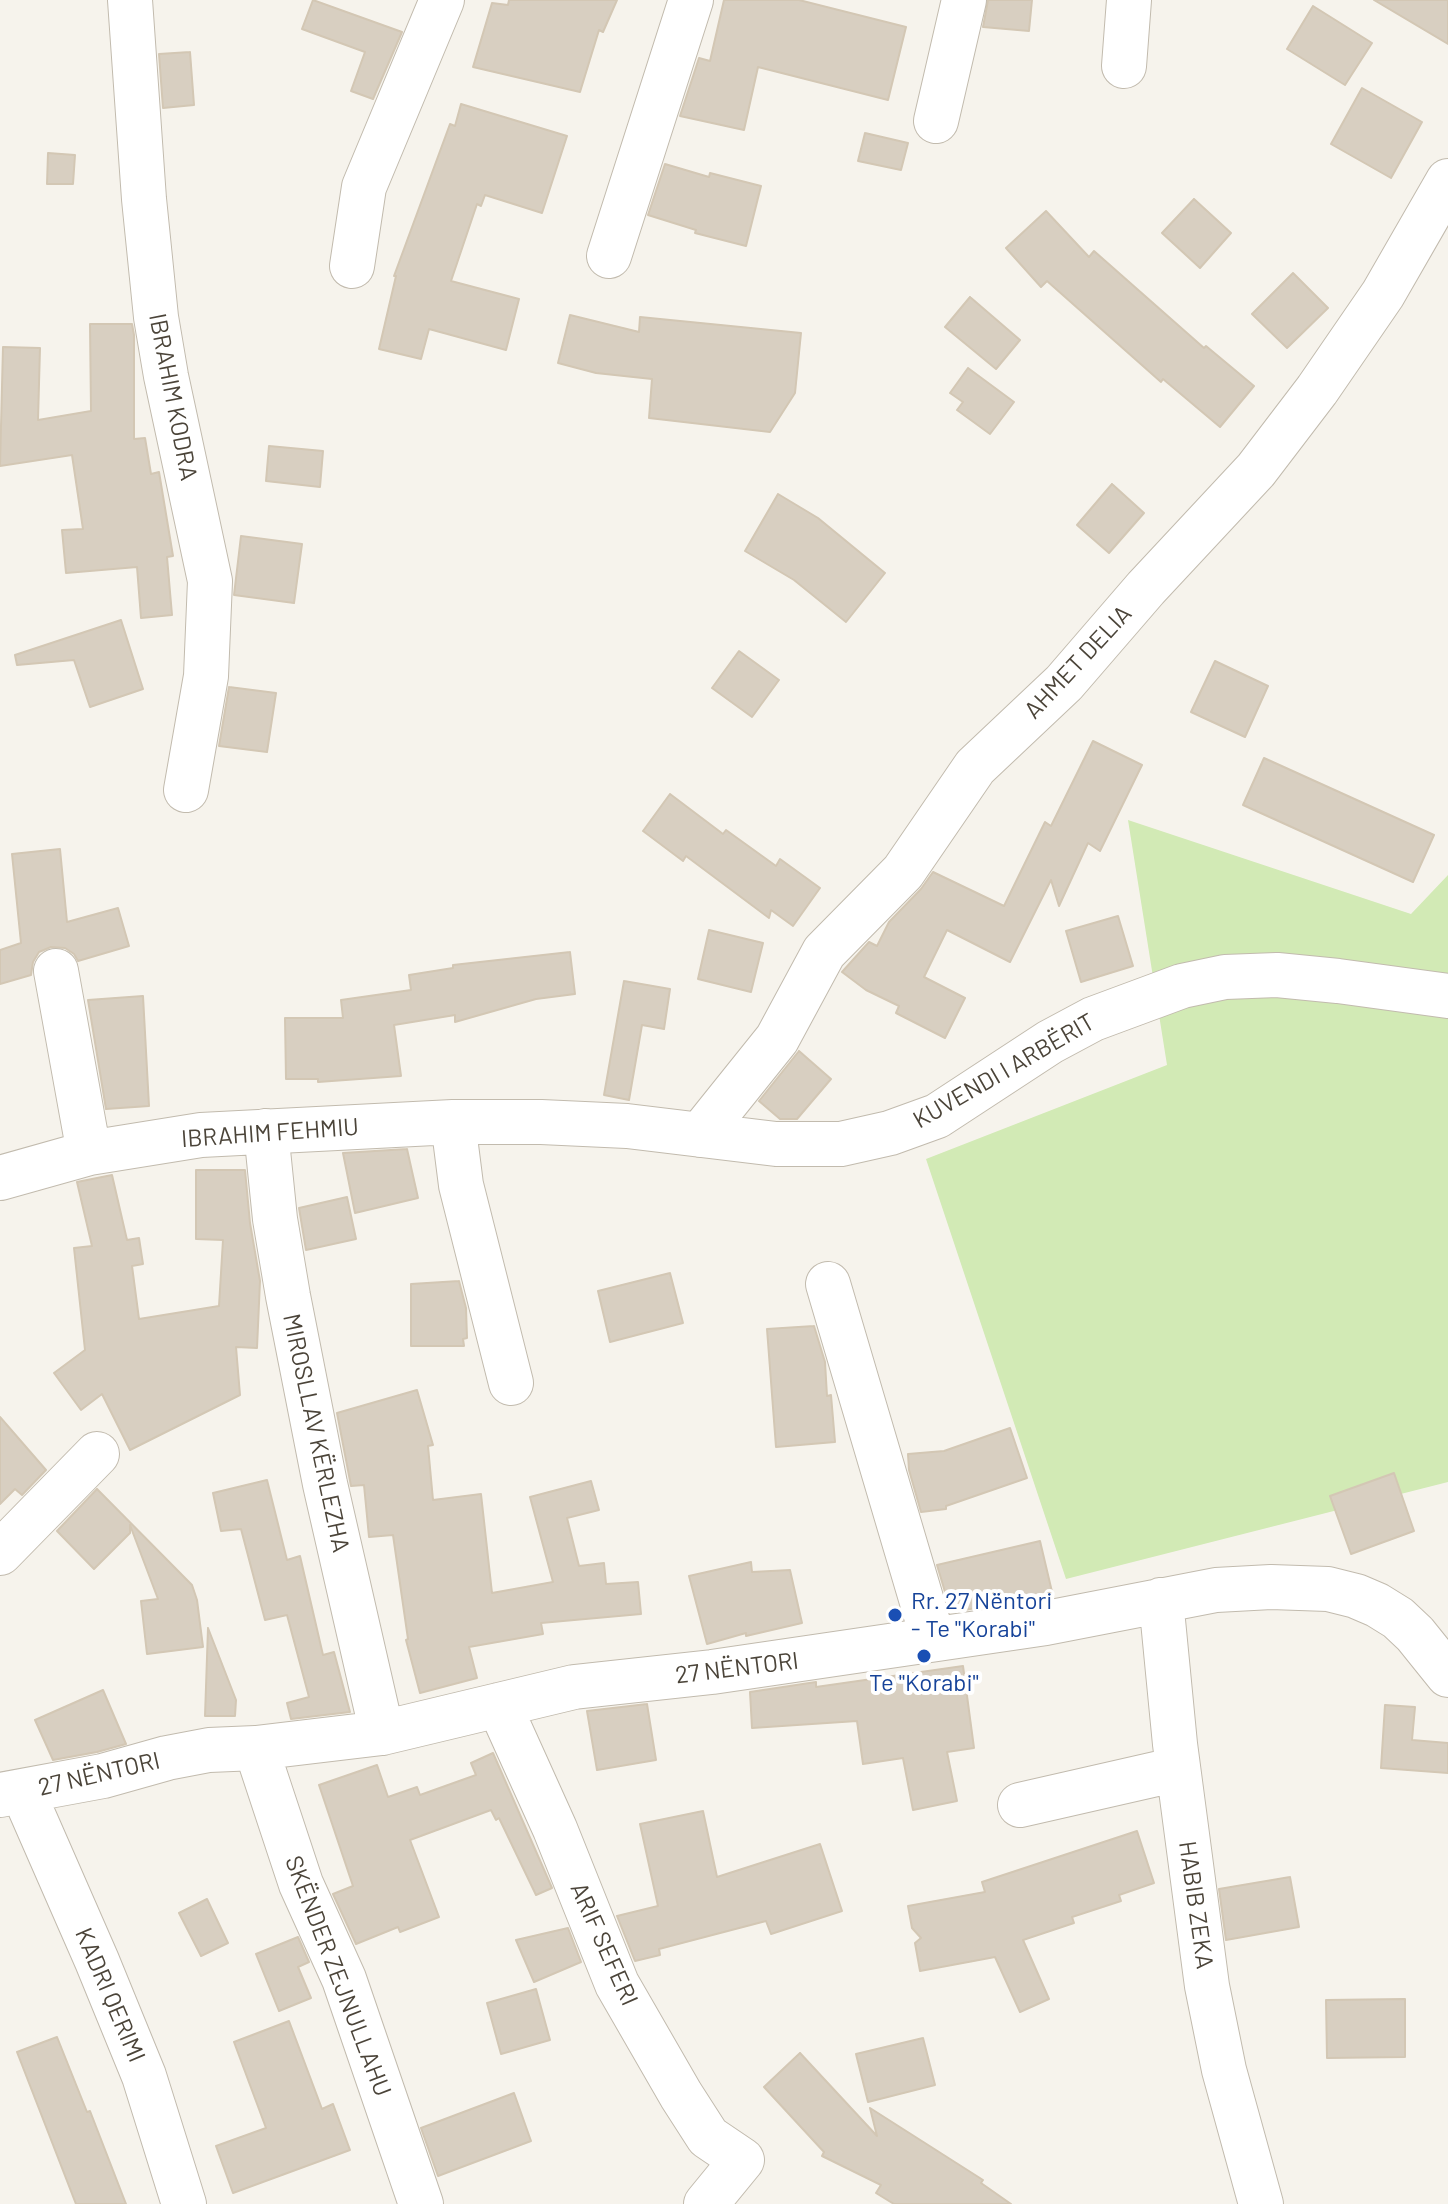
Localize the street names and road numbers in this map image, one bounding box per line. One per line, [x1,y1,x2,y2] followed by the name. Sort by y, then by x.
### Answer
[143,311,203,483] street label: IBRAHIM KODRA
[1018,599,1138,725] street label: AHMET DELIA
[908,1007,1100,1135] street label: KUVENDI I ARBËRIT
[180,1112,360,1154] street label: IBRAHIM FEHMIU
[277,1311,355,1555] street label: MIROSLLAV KËRLEZHA
[674,1646,800,1690] street label: 27 NËNTORI
[35,1746,163,1802] street label: 27 NËNTORI
[1173,1839,1219,1971] street label: HABIB ZEKA
[279,1852,397,2100] street label: SKËNDER ZEJNULLAHU
[564,1878,644,2010] street label: ARIF SEFERI
[69,1924,151,2066] street label: KADRI QERIMI

